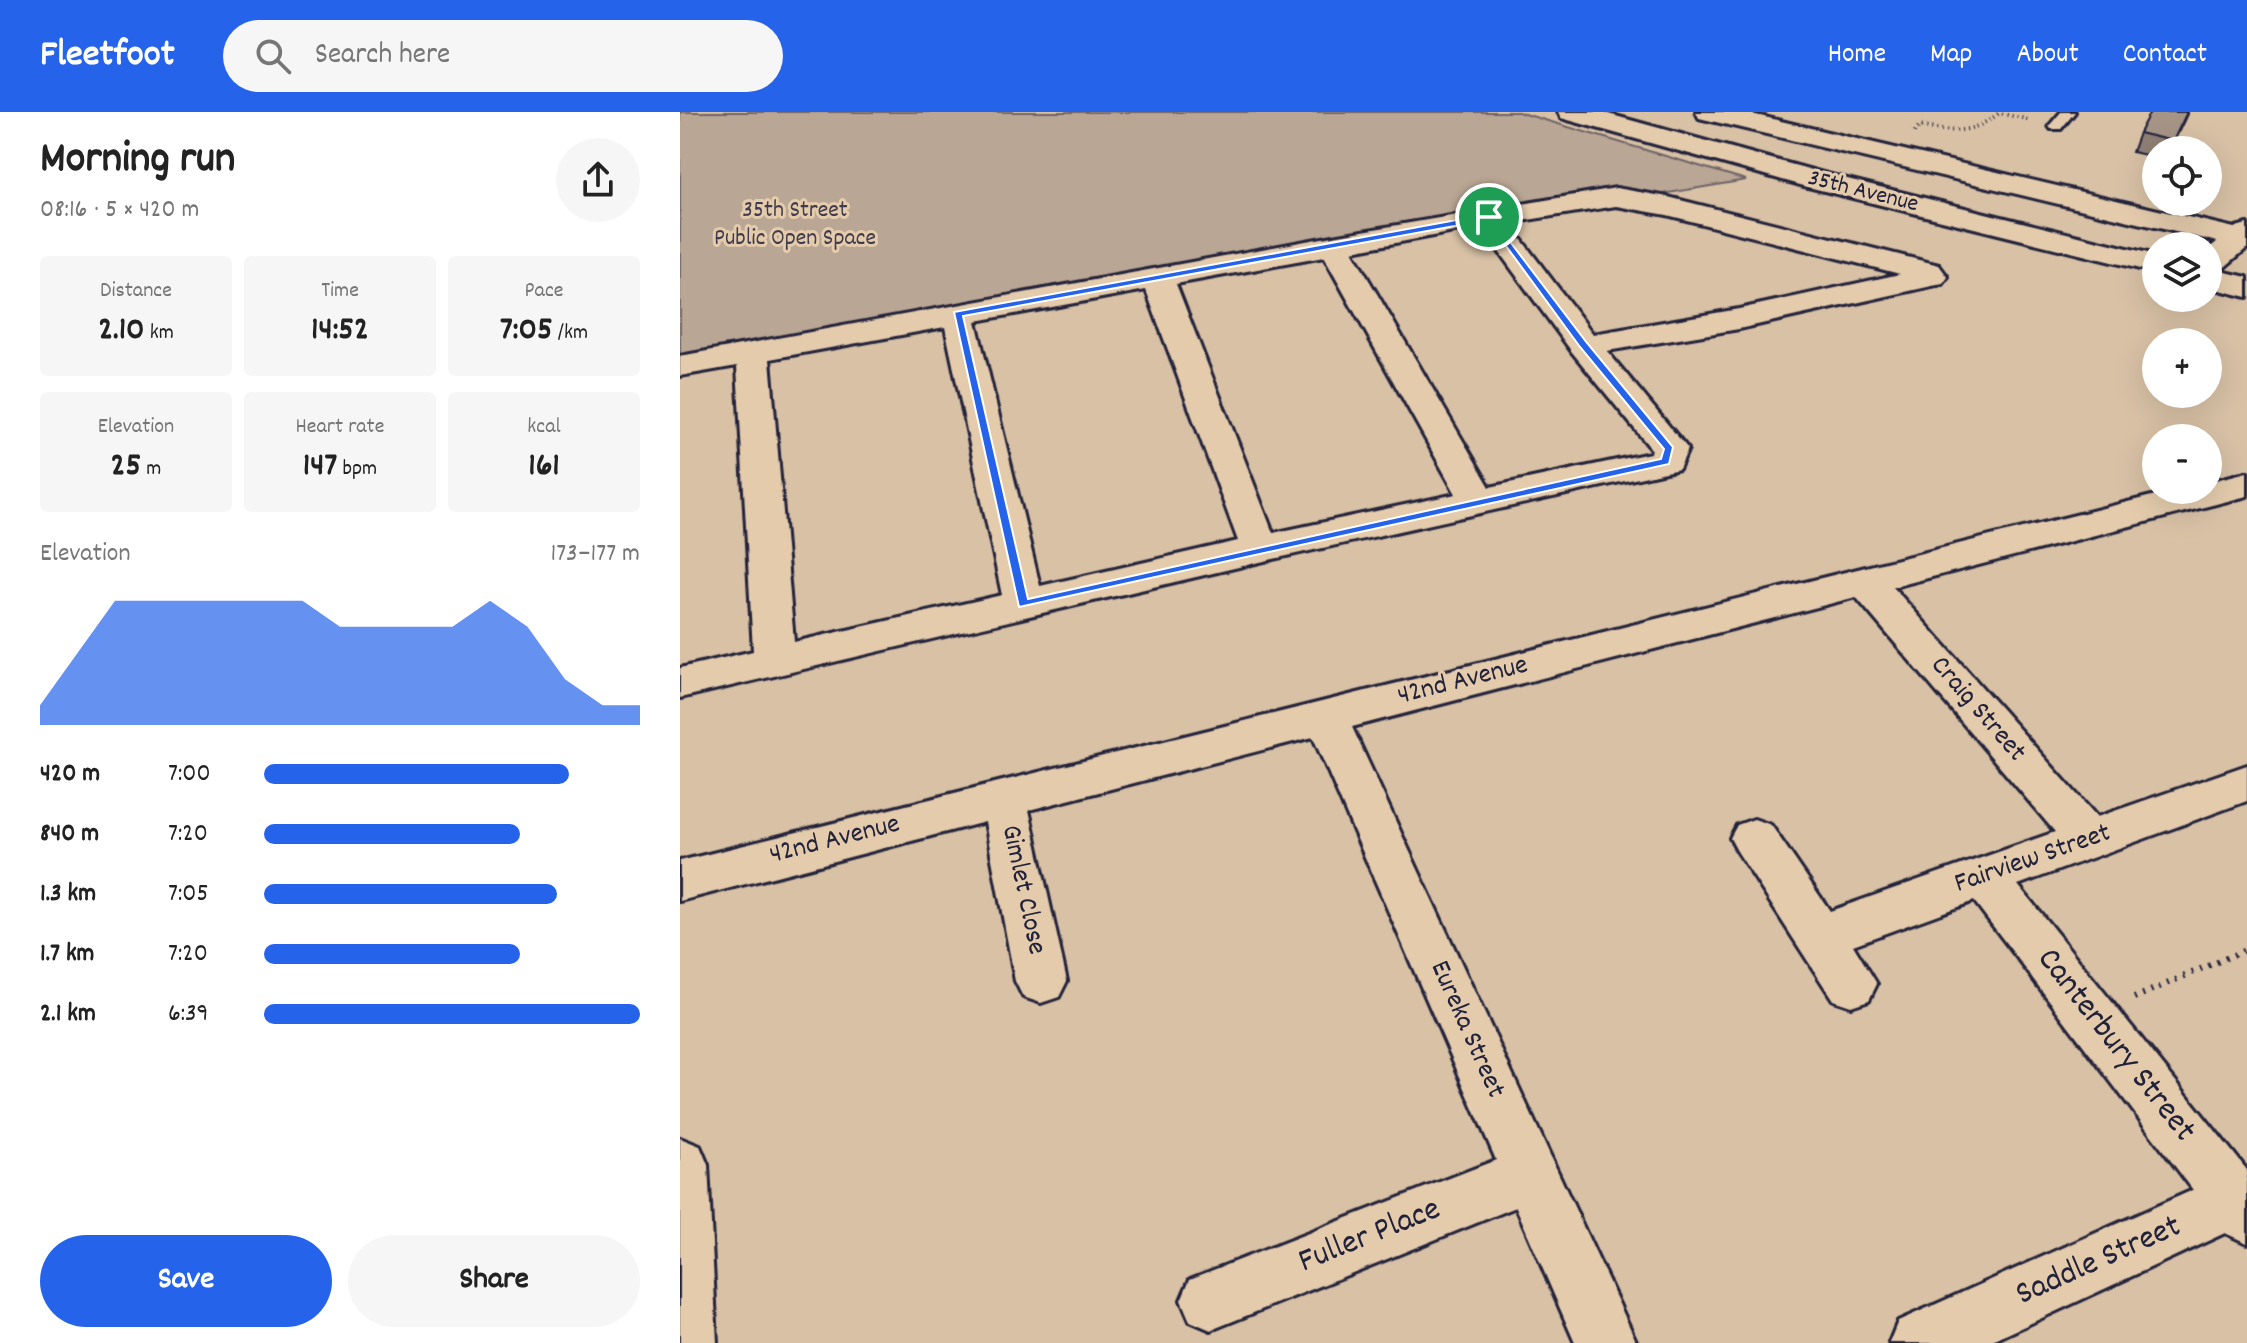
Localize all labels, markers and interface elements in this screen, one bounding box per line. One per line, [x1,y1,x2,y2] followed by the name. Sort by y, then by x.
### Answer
[223,20,783,92] search box
[40,29,175,84] text: Fleetfoot
[251,34,295,78] icon: search
[315,35,450,78] text: Search here
[1828,36,1886,76] text: Home
[1930,36,1972,76] text: Map
[2016,36,2079,76] text: About
[2123,36,2207,76] text: Contact
[40,130,235,193] text: Morning run
[2142,136,2222,504] map controls
[2142,136,2222,216] button: locate
[556,138,640,222] button: share
[1804,162,1922,222] street label: 35th Avenue
[1455,183,1523,251] pin
[40,192,199,229] text: 08:16 · 5 × 420 m
[714,194,876,256] park label: 35th Street Public Open Space
[1467,195,1511,239] icon: arrive
[2142,232,2222,312] button: layers
[100,276,172,307] text: Distance
[321,276,359,307] text: Time
[525,276,563,307] text: Pace
[98,307,145,356] text: 2.10
[311,307,369,356] text: 14:52
[500,307,553,356] text: 7:05
[145,318,174,349] text: km
[553,318,588,349] text: /km
[2142,328,2222,408] button: +
[98,412,174,443] text: Elevation
[296,412,384,443] text: Heart rate
[527,412,561,443] text: kcal
[2142,424,2222,504] button: −
[111,443,141,492] text: 25
[303,443,337,492] text: 147
[528,443,560,492] text: 161
[141,454,161,485] text: m
[337,454,377,485] text: bpm
[40,536,130,573] text: Elevation
[550,536,640,573] text: 173–177 m
[1394,647,1532,717] street label: 42nd Avenue
[1920,648,2034,772] street label: Craig Street
[40,756,100,793] text: 420 m
[168,756,211,793] text: 7:00
[766,806,904,876] street label: 42nd Avenue
[1950,815,2116,905] street label: Fairview Street
[40,816,99,853] text: 840 m
[168,816,208,853] text: 7:20
[989,822,1055,958] street label: Gimlet Close
[40,876,96,913] text: 1.3 km
[168,876,208,913] text: 7:05
[40,936,94,973] text: 1.7 km
[168,936,208,973] text: 7:20
[2023,938,2207,1154] street label: Canterbury Street
[1418,955,1514,1105] street label: Eureka Street
[40,996,96,1033] text: 2.1 km
[168,996,209,1033] text: 6:39
[1292,1186,1448,1288] street label: Fuller Place
[2009,1204,2189,1320] street label: Saddle Street
[40,1235,332,1327] button: Save
[348,1235,640,1327] button: Share

